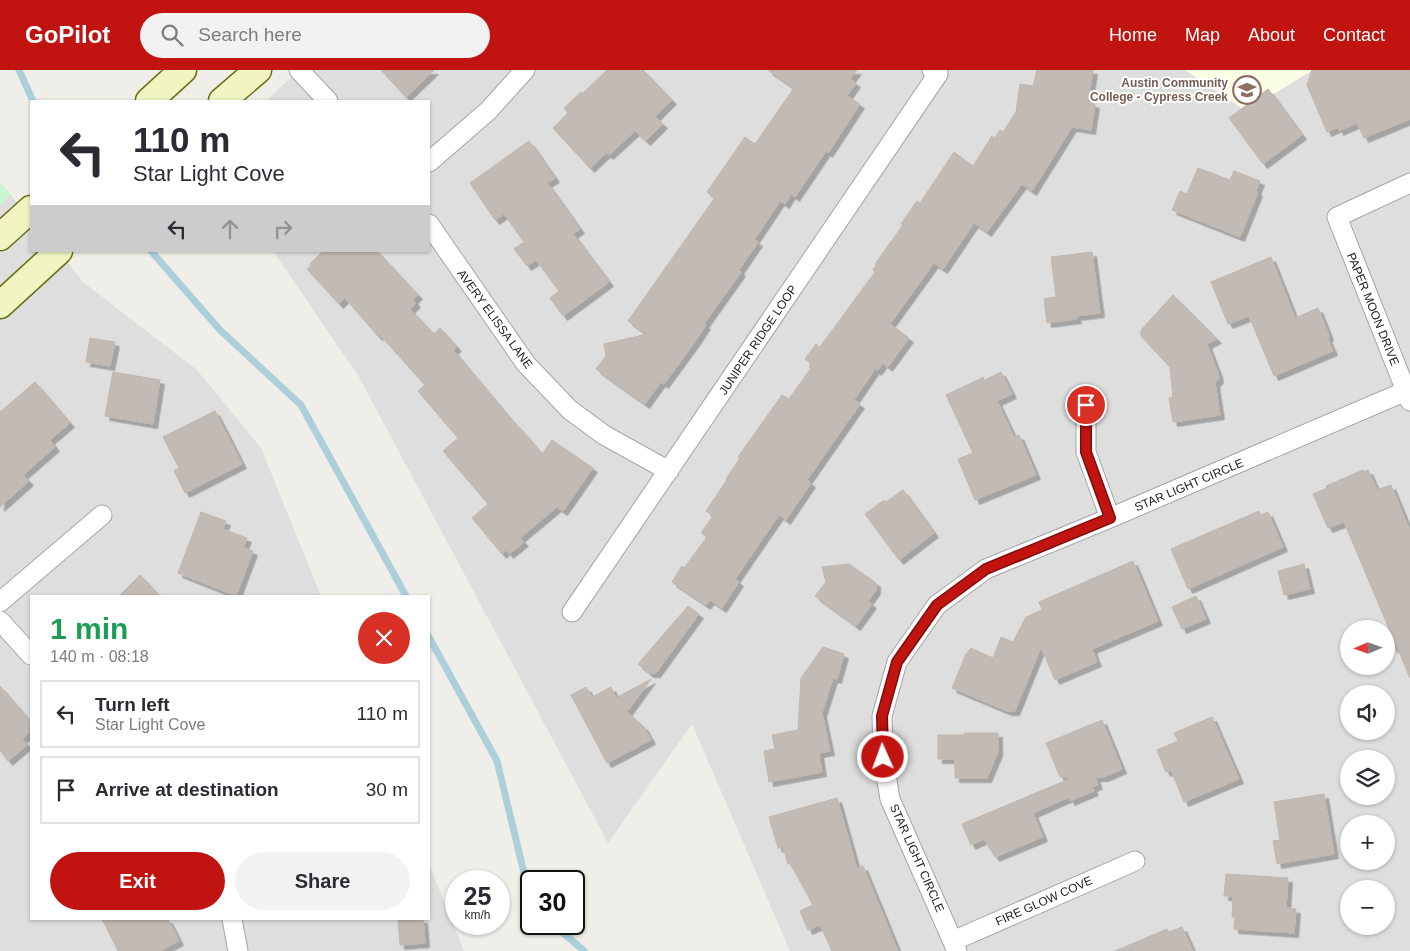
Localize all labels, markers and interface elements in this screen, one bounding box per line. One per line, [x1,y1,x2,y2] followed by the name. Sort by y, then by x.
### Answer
[140,13,490,58] search box
[25,21,110,48] text: GoPilot
[158,21,186,49] icon: search
[198,24,302,45] text: Search here
[1109,25,1157,45] text: Home
[1185,25,1220,45] text: Map
[1248,25,1295,45] text: About
[1323,25,1385,45] text: Contact
[1232,75,1262,105] school or university icon: Austin Community College - Cypress Creek
[1090,76,1228,104] place label: Austin Community College - Cypress Creek
[50,120,115,185] icon: left
[133,120,230,159] text: 110 m
[133,161,285,186] text: Star Light Cove
[163,215,191,243] icon: left
[216,215,244,243] icon: ahead
[269,215,297,243] icon: right
[1344,251,1402,367] street label: PAPER MOON DRIVE
[454,267,536,371] street label: AVERY ELISSA LANE
[716,282,800,398] street label: JUNIPER RIDGE LOOP
[1065,384,1107,426] pin
[1072,391,1100,419] icon: arrive
[1132,456,1246,514] street label: STAR LIGHT CIRCLE
[50,612,128,645] text: 1 min
[358,612,410,664] button: close
[1340,620,1395,675] north arrow
[1340,620,1395,935] map controls
[50,648,149,665] text: 140 m · 08:18
[1340,685,1395,740] button: sound
[95,694,170,715] text: Turn left
[52,700,80,728] icon: left
[357,703,408,724] text: 110 m
[95,716,205,733] text: Star Light Cove
[856,730,908,782] position arrow
[1340,750,1395,805] button: layers
[52,776,80,804] icon: arrive
[95,779,279,800] text: Arrive at destination
[366,779,408,800] text: 30 m
[887,802,947,914] street label: STAR LIGHT CIRCLE
[1340,815,1395,870] button: +
[50,852,225,910] button: Exit
[235,852,410,910] button: Share
[520,870,585,935] speed limit sign: 30
[993,873,1095,929] street label: FIRE GLOW COVE
[1340,880,1395,935] button: −
[464,882,491,910] text: 25
[464,908,491,922] text: km/h

